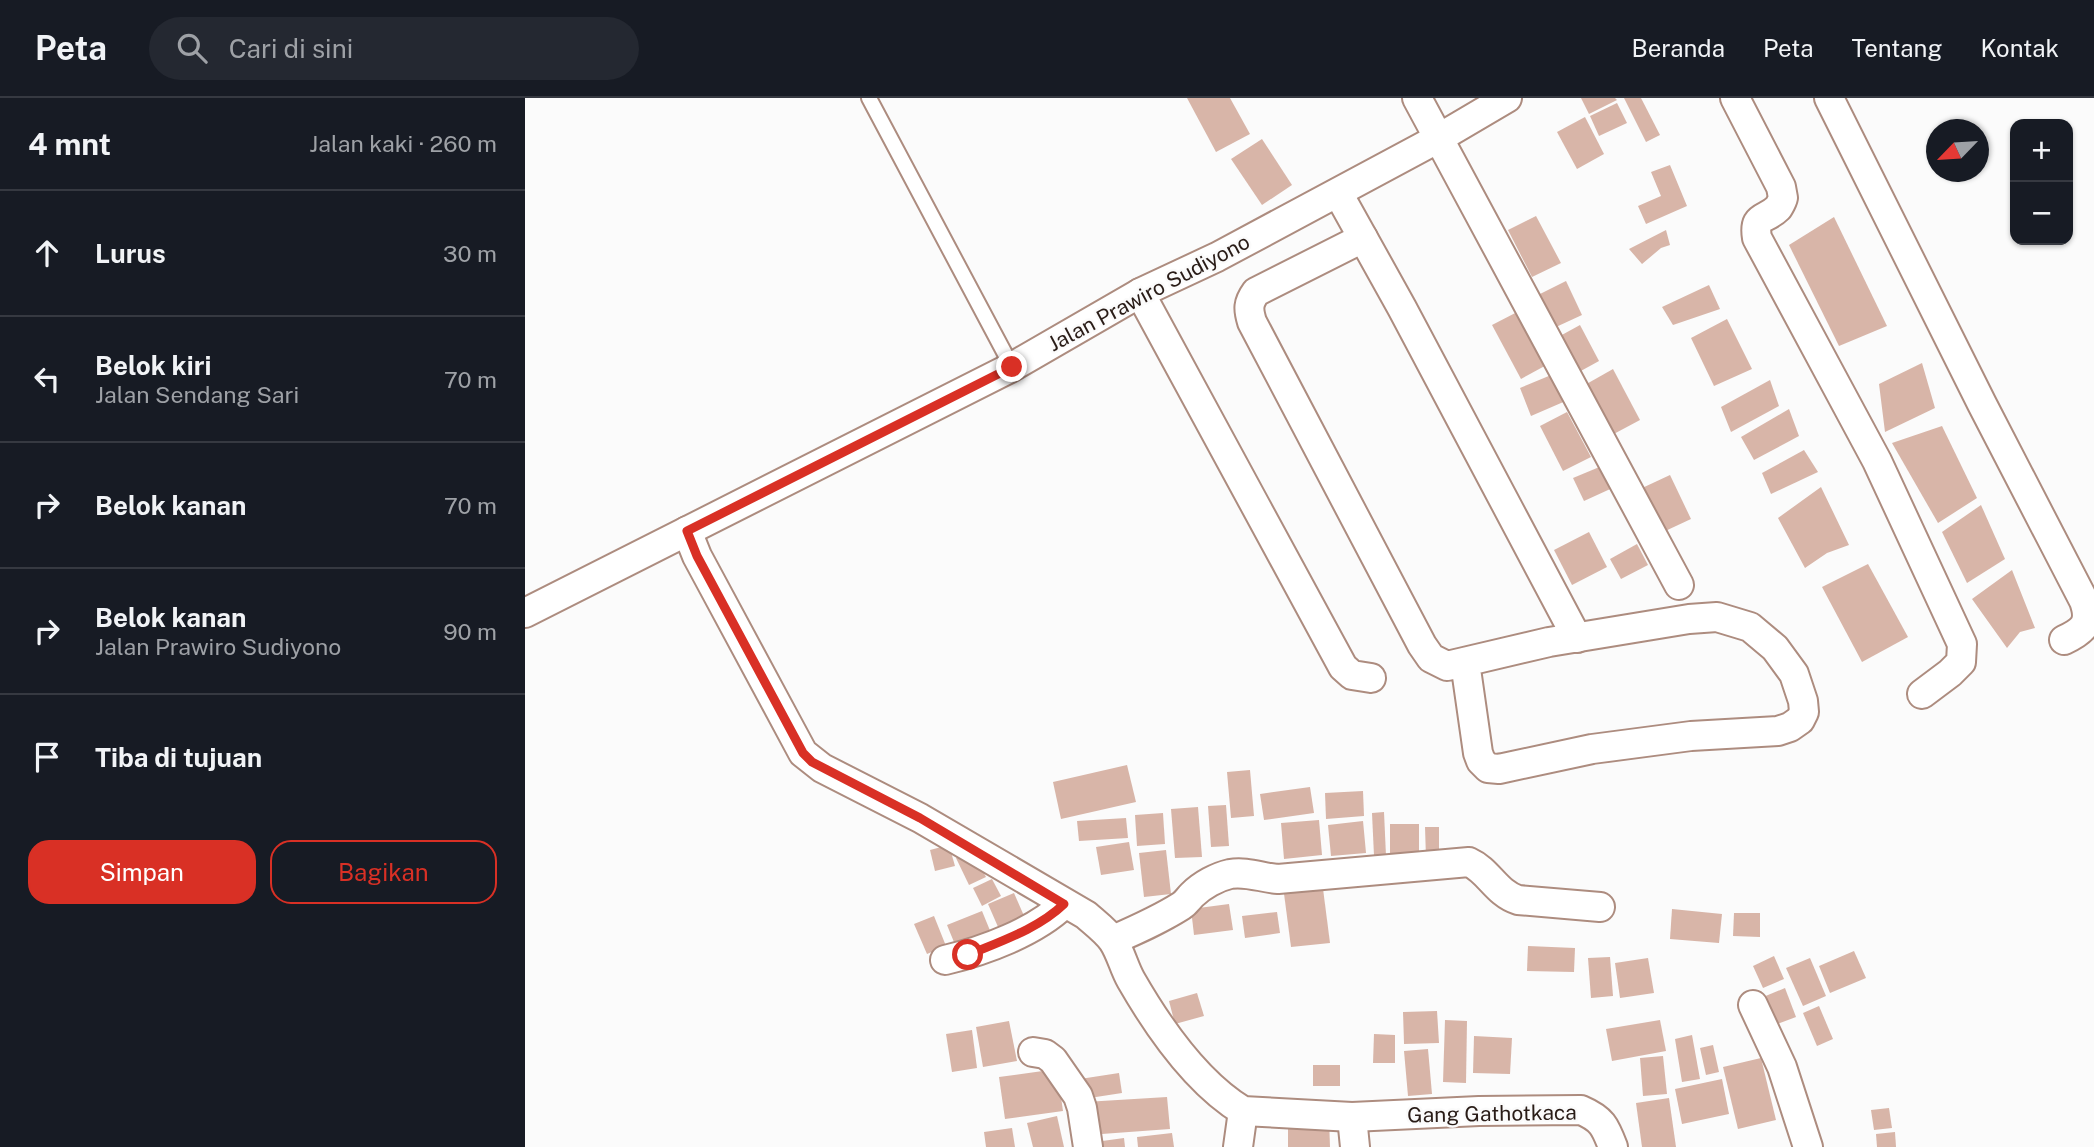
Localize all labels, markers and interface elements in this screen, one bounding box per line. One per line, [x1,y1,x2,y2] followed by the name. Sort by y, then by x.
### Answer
[149,17,639,80] search box
[35,29,107,67] text: Peta
[173,29,211,67] icon: search
[229,33,353,64] text: Cari di sini
[1631,34,1725,62] text: Beranda
[1763,34,1814,62] text: Peta
[1852,34,1942,62] text: Tentang
[1980,34,2059,62] text: Kontak
[1926,119,1989,182] north arrow
[2010,119,2073,245] map controls
[2010,119,2073,182] button: +
[28,126,111,162] text: 4 mnt
[309,130,497,157] text: Jalan kaki · 260 m
[2010,182,2073,245] button: −
[1044,229,1254,356] street label: Jalan Prawiro Sudiyono
[28,234,66,272] icon: ahead
[95,238,166,269] text: Lurus
[443,240,497,267] text: 30 m
[95,350,211,381] text: Belok kiri
[996,351,1027,382] route end
[28,360,66,398] icon: left
[444,366,497,393] text: 70 m
[95,381,299,408] text: Jalan Sendang Sari
[28,486,66,524] icon: right
[95,490,246,521] text: Belok kanan
[444,492,497,519] text: 70 m
[95,602,246,633] text: Belok kanan
[28,612,66,650] icon: right
[443,618,497,645] text: 90 m
[95,633,341,660] text: Jalan Prawiro Sudiyono
[28,738,66,776] icon: arrive
[95,742,262,773] text: Tiba di tujuan
[28,840,256,904] button: Simpan
[270,840,497,904] button: Bagikan
[952,939,983,970] route start
[1407,1100,1577,1127] street label: Gang Gathotkaca

